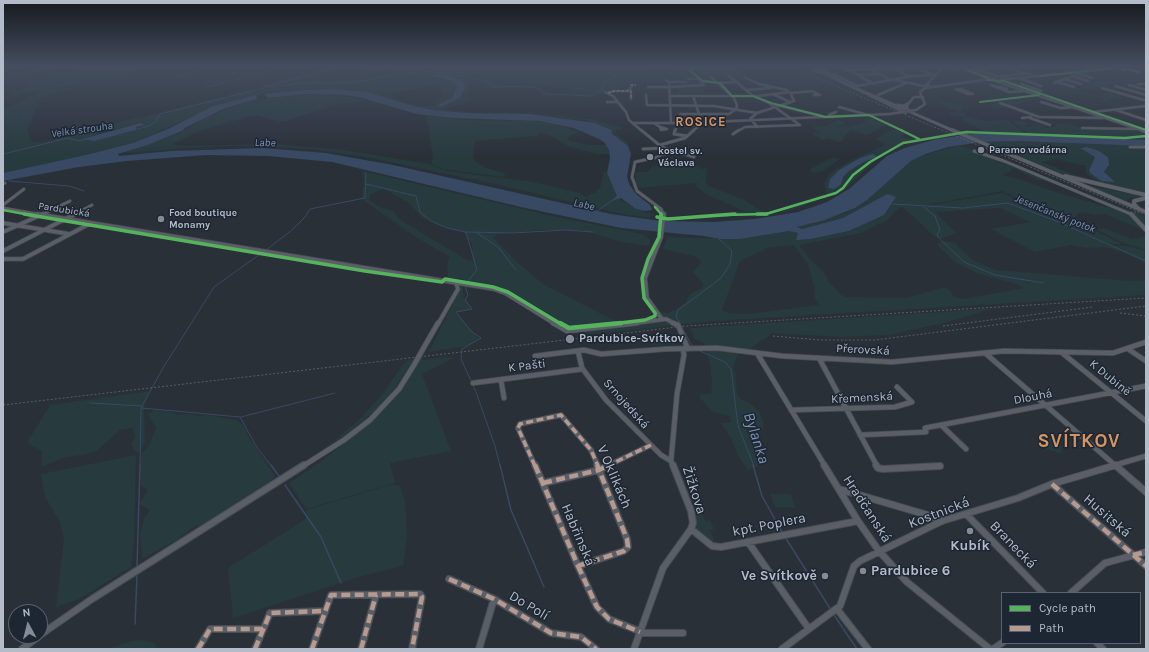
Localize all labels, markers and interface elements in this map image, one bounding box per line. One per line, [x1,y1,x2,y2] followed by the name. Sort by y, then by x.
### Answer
[675,114,727,130] district label: ROSICE
[50,119,114,141] water label: Velká strouha
[254,136,276,150] water label: Labe
[989,144,1067,156] place label: Paramo vodárna
[658,145,702,168] place label: kostel sv. Václava
[976,145,986,155] marker: Paramo vodárna
[645,152,655,162] marker: kostel sv. Václava
[1013,192,1097,236] water label: Jesenčanský potok
[572,196,596,214] water label: Labe
[37,200,91,220] street label: Pardubická
[169,207,237,230] place label: Food boutique Monamy
[156,214,166,224] marker: Food boutique Monamy
[579,332,684,346] place label: Pardubice-Svítkov
[564,333,576,345] marker: Pardubice-Svítkov
[836,341,890,359] street label: Přerovská
[507,357,547,375] street label: K Pašti
[1086,357,1134,399] street label: K Dubině
[600,376,652,432] street label: Srnojedská
[1013,386,1053,408] street label: Dlouhá
[831,389,893,407] street label: Křemenská
[739,410,773,466] water label: Bylanka
[1038,431,1120,453] district label: SVÍTKOV
[593,443,635,511] street label: V Oklikách
[678,464,710,516] street label: Žižkova
[839,472,895,546] street label: Hradčanská
[1080,491,1134,541] street label: Husitská
[906,494,972,532] street label: Kostnická
[557,501,599,569] street label: Habřinská
[731,510,807,540] street label: kpt. Poplera
[986,518,1040,572] street label: Branecká
[965,526,975,536] marker: Kubík
[950,538,990,554] place label: Kubík
[871,563,950,579] place label: Pardubice 6
[858,566,868,576] marker: Pardubice 6
[741,568,817,584] place label: Ve Svítkově
[820,571,830,581] marker: Ve Svítkově
[506,588,552,624] street label: Do Polí
[1001,592,1141,644] legend
[1039,601,1096,615] text: Cycle path
[8,604,48,644] north arrow
[22,606,31,620] text: N
[1039,621,1064,635] text: Path

